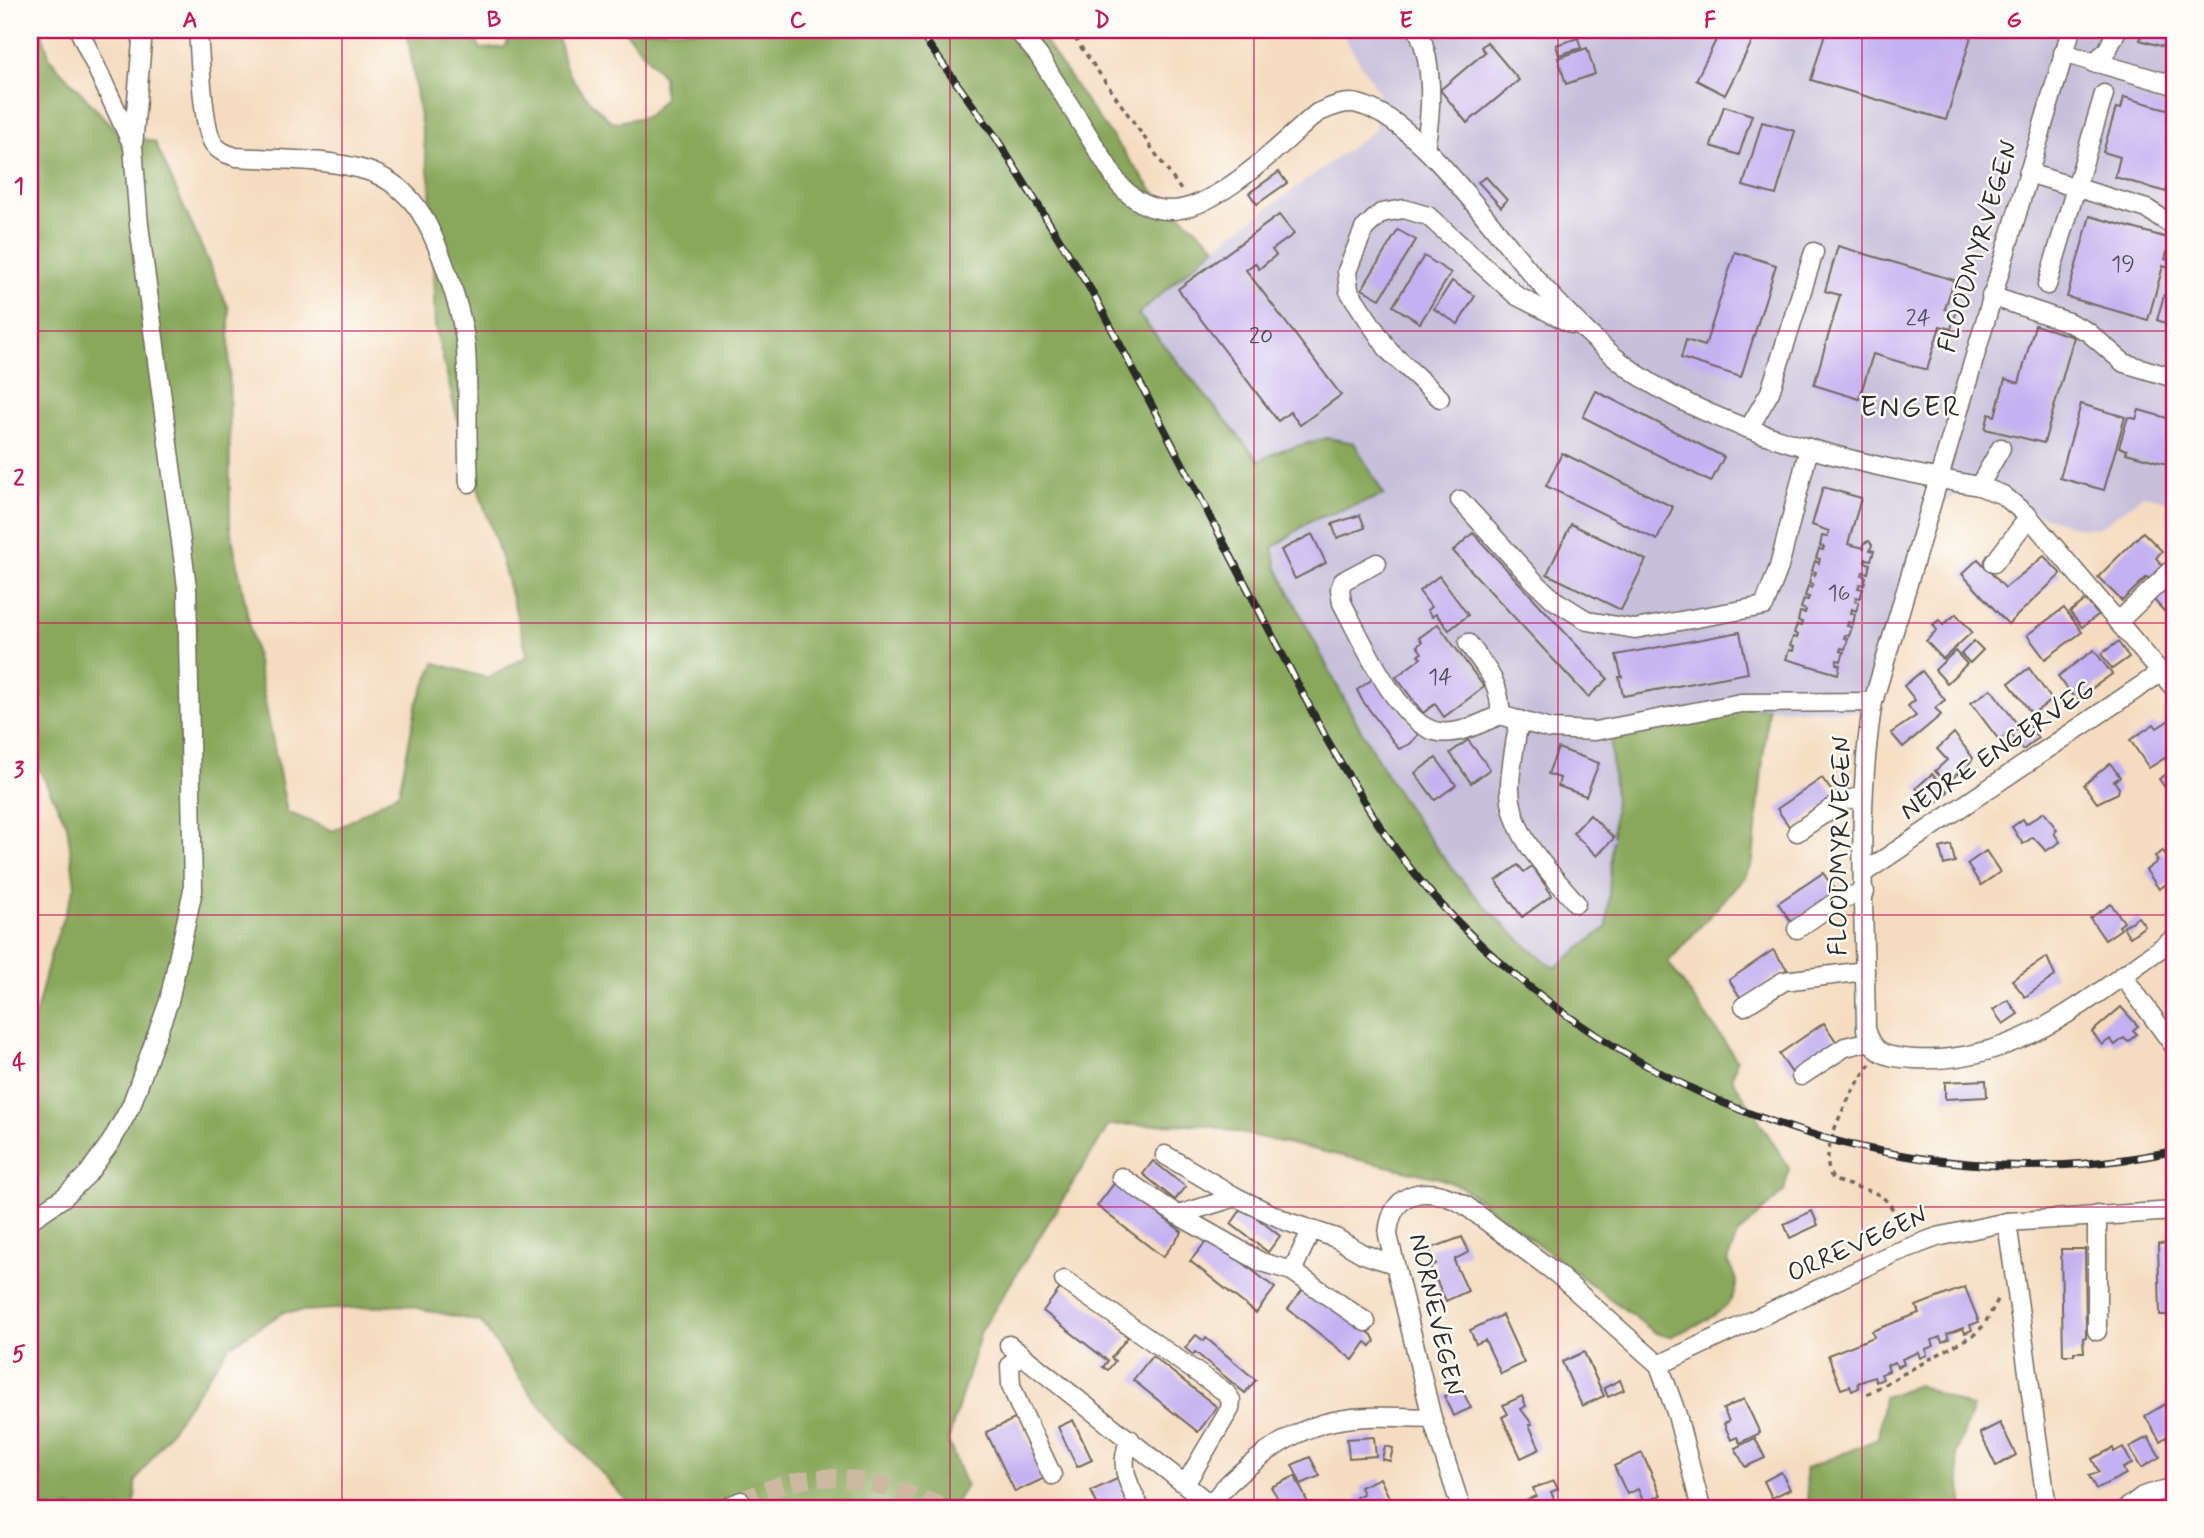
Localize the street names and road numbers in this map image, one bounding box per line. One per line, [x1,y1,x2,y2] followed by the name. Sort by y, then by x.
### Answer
[1931,137,2027,357] street label: FLOODMYRVEGEN
[1894,673,2102,829] street label: NEDRE ENGERVEG
[1822,736,1860,956] street label: FLOODMYRVEGEN
[1782,1199,1934,1291] street label: ORREVEGEN
[1400,1230,1470,1400] street label: NORNEVEGEN

